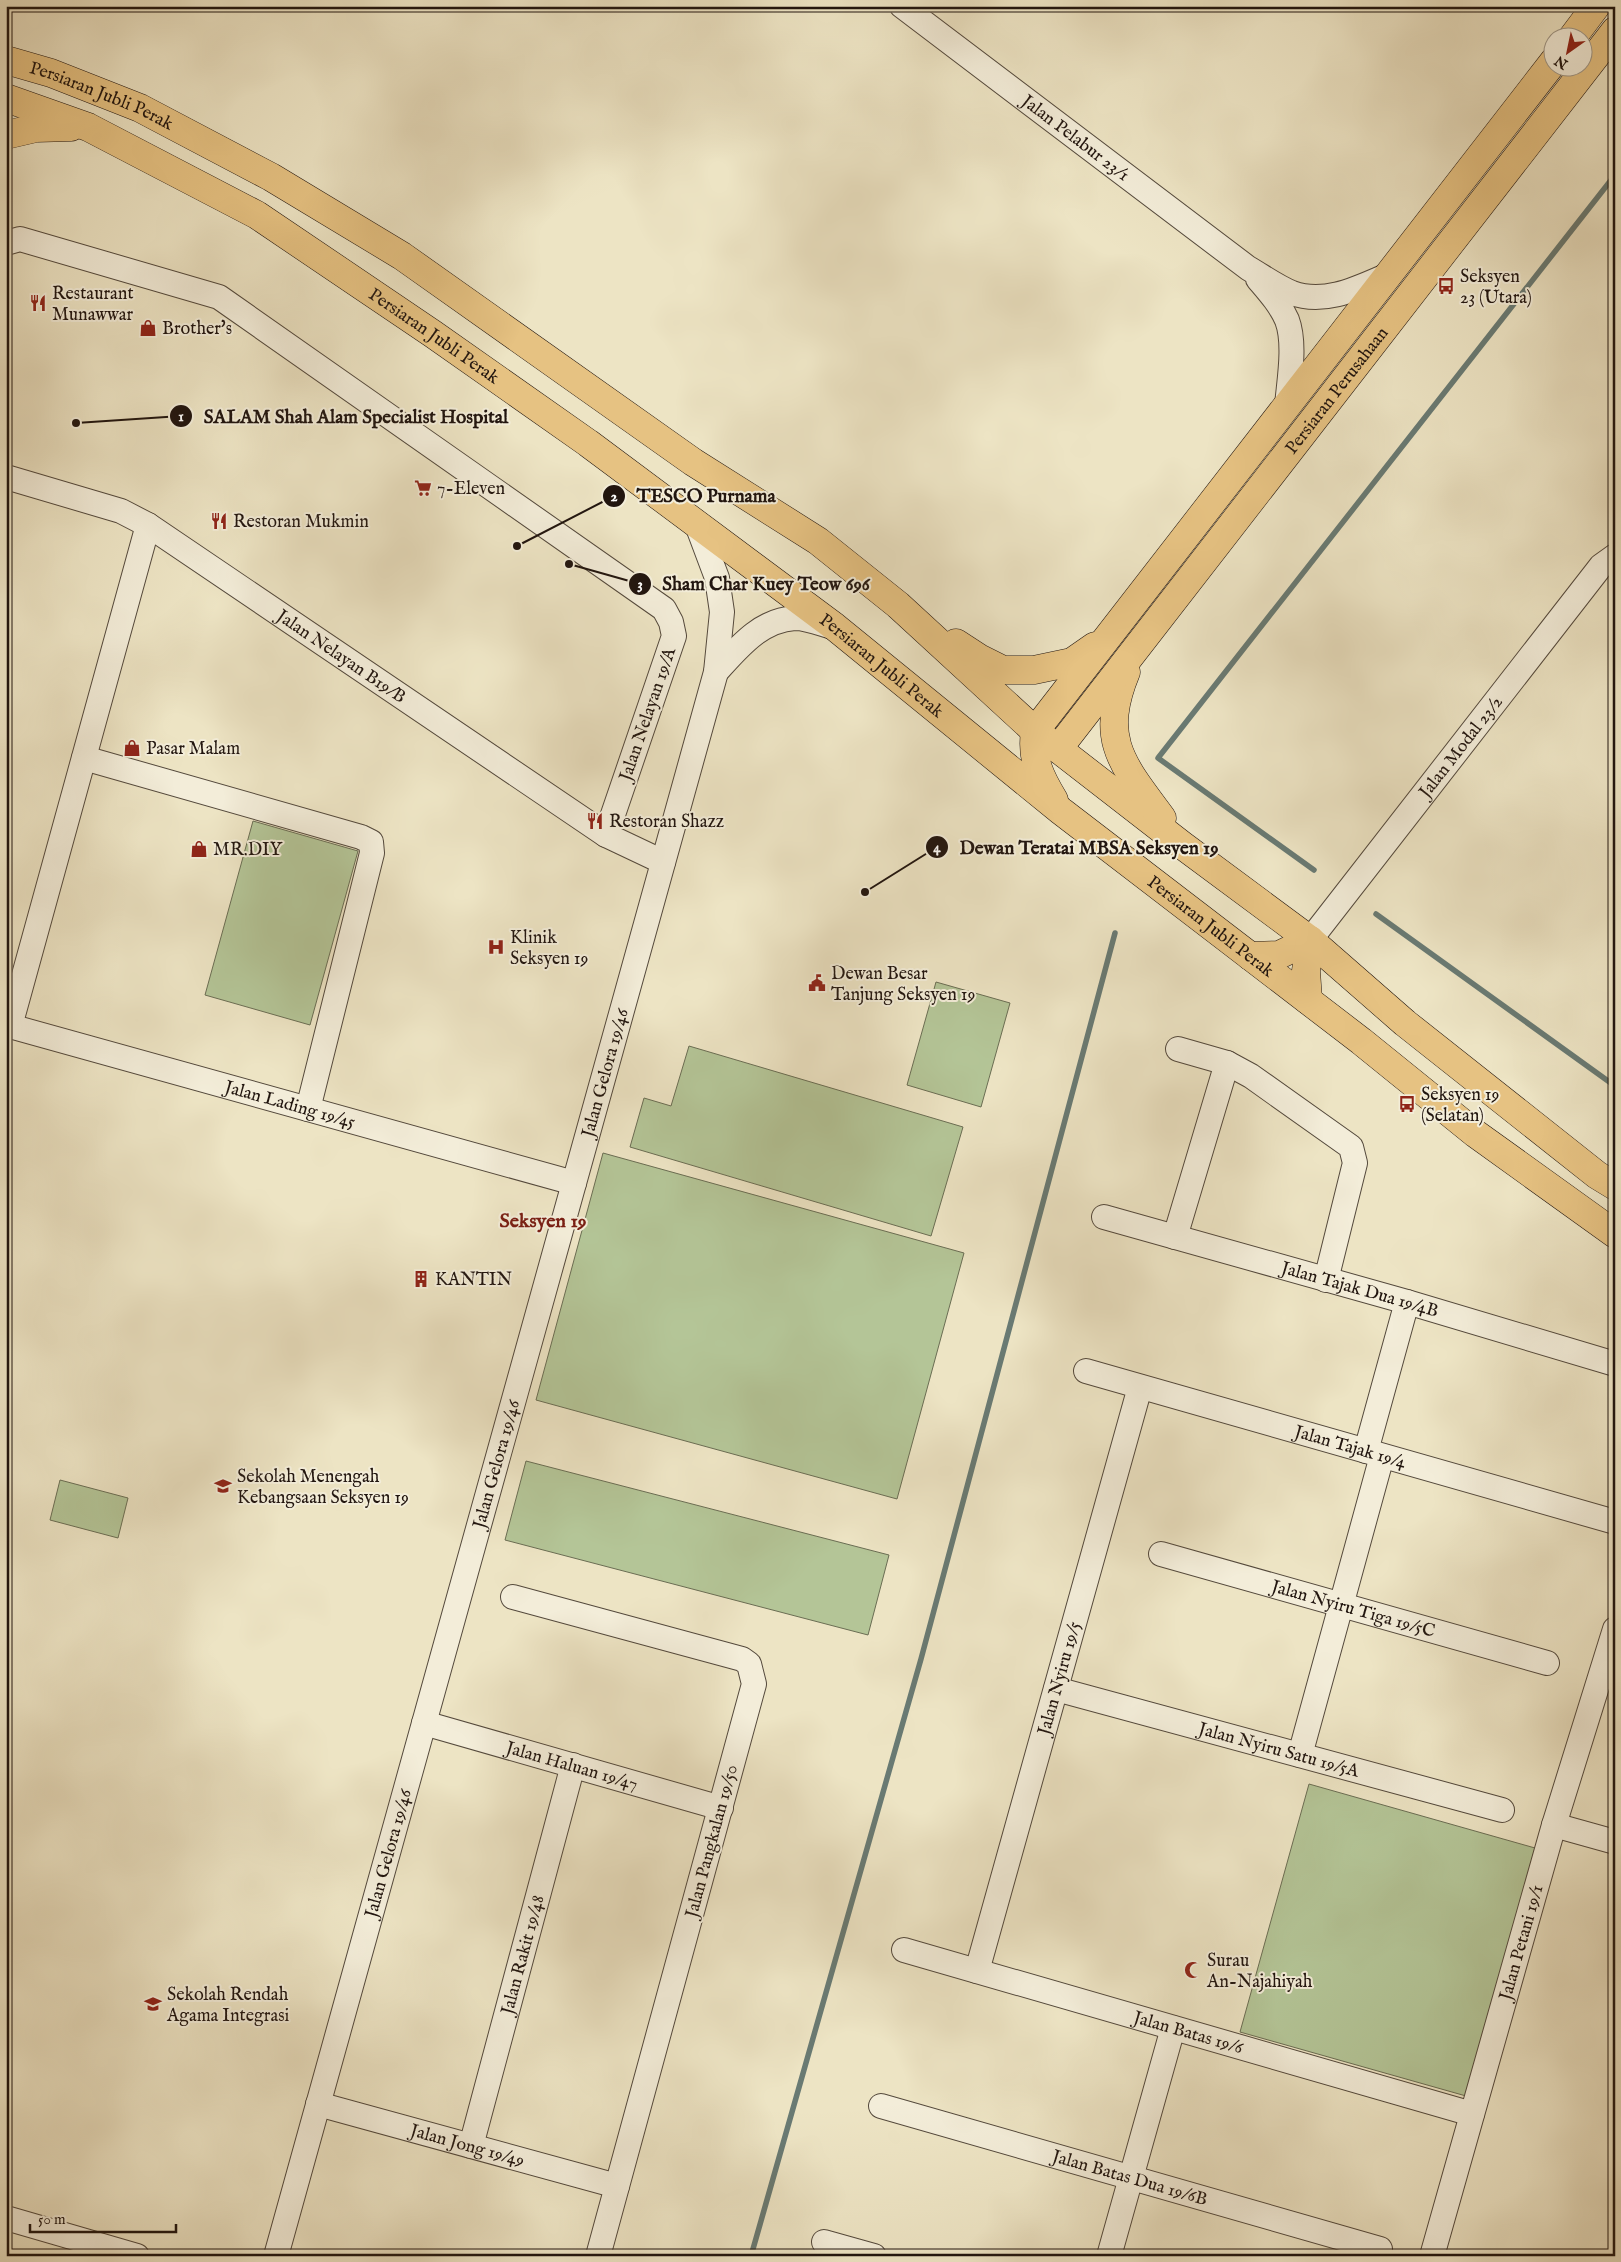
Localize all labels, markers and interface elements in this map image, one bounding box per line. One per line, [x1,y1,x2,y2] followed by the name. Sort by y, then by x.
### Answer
[1544,28,1594,78] north arrow
[1551,51,1572,73] text: N
[26,57,177,137] street label: Persiaran Jubli Perak
[1015,89,1133,187] street label: Jalan Pelabur 23/1
[1460,266,1532,310] place label: Seksyen 23 (Utara)
[1436,276,1456,296] bus stop icon: Seksyen 23 (Utara)
[52,283,134,327] place label: Restaurant Munawwar
[364,284,504,390] street label: Persiaran Jubli Perak
[28,293,48,313] restaurant icon: Restaurant Munawwar
[138,318,158,338] shop icon: Brother's
[162,318,232,341] place label: Brother's
[1281,323,1394,460] street label: Persiaran Perusahaan
[169,399,518,433] callout: SALAM Shah Alam Specialist Hospital
[204,406,509,430] text: SALAM Shah Alam Specialist Hospital
[178,407,184,426] text: 1
[413,478,433,498] supermarket icon: 7-Eleven
[437,478,506,501] place label: 7-Eleven
[602,479,786,513] callout: TESCO Purnama
[635,485,776,509] text: TESCO Purnama
[610,487,618,506] text: 2
[209,511,229,531] restaurant icon: Restoran Mukmin
[233,511,369,534] place label: Restoran Mukmin
[627,567,880,601] callout: Sham Char Kuey Teow 696
[662,573,871,597] text: Sham Char Kuey Teow 696
[637,575,643,594] text: 3
[270,604,410,709] street label: Jalan Nelayan B19/B
[814,609,948,724] street label: Persiaran Jubli Perak
[614,644,682,786] street label: Jalan Nelayan 19/A
[1413,692,1509,805] street label: Jalan Modal 23/2
[122,738,142,758] shop icon: Pasar Malam
[146,738,240,761] place label: Pasar Malam
[585,811,605,831] restaurant icon: Restoran Shazz
[609,811,724,834] place label: Restoran Shazz
[924,830,1228,864] callout: Dewan Teratai MBSA Seksyen 19
[960,837,1218,861] text: Dewan Teratai MBSA Seksyen 19
[933,838,941,857] text: 4
[189,839,209,859] shop icon: MR.DIY
[213,839,283,862] place label: MR.DIY
[1142,871,1279,983] street label: Persiaran Jubli Perak
[510,927,588,971] place label: Klinik Seksyen 19
[486,937,506,957] hospital icon: Klinik Seksyen 19
[831,963,975,1007] place label: Dewan Besar Tanjung Seksyen 19
[807,973,827,993] public building icon: Dewan Besar Tanjung Seksyen 19
[577,1006,635,1142] street label: Jalan Gelora 19/46
[220,1076,358,1135] street label: Jalan Lading 19/45
[1421,1084,1499,1128] place label: Seksyen 19 (Selatan)
[1397,1094,1417,1114] bus stop icon: Seksyen 19 (Selatan)
[499,1209,587,1234] district label: Seksyen 19
[1277,1257,1441,1324] street label: Jalan Tajak Dua 19/4B
[411,1269,431,1289] building icon: KANTIN
[435,1269,513,1292] place label: KANTIN
[468,1397,526,1533] street label: Jalan Gelora 19/46
[1290,1421,1409,1475] street label: Jalan Tajak 19/4
[237,1466,409,1510] place label: Sekolah Menengah Kebangsaan Seksyen 19
[213,1476,233,1496] school or university icon: Sekolah Menengah Kebangsaan Seksyen 19
[1267,1575,1438,1644] street label: Jalan Nyiru Tiga 19/5C
[1033,1619,1087,1740] street label: Jalan Nyiru 19/5
[1194,1718,1362,1784] street label: Jalan Nyiru Satu 19/5A
[501,1736,640,1797] street label: Jalan Haluan 19/47
[680,1762,744,1922] street label: Jalan Pangkalan 19/50
[360,1786,418,1923] street label: Jalan Gelora 19/46
[1494,1882,1550,2005] street label: Jalan Petani 19/1
[496,1893,551,2019] street label: Jalan Rakit 19/48
[1206,1950,1313,1994] place label: Surau An-Najahiyah
[1183,1960,1203,1980] mosque icon: Surau An-Najahiyah
[166,1984,290,2028] place label: Sekolah Rendah Agama Integrasi
[143,1994,163,2014] school or university icon: Sekolah Rendah Agama Integrasi
[1129,2006,1246,2060] street label: Jalan Batas 19/6
[406,2119,527,2173] street label: Jalan Jong 19/49
[1047,2145,1210,2212] street label: Jalan Batas Dua 19/6B
[30,2202,176,2234] scale bar
[38,2210,66,2229] text: 50 m

